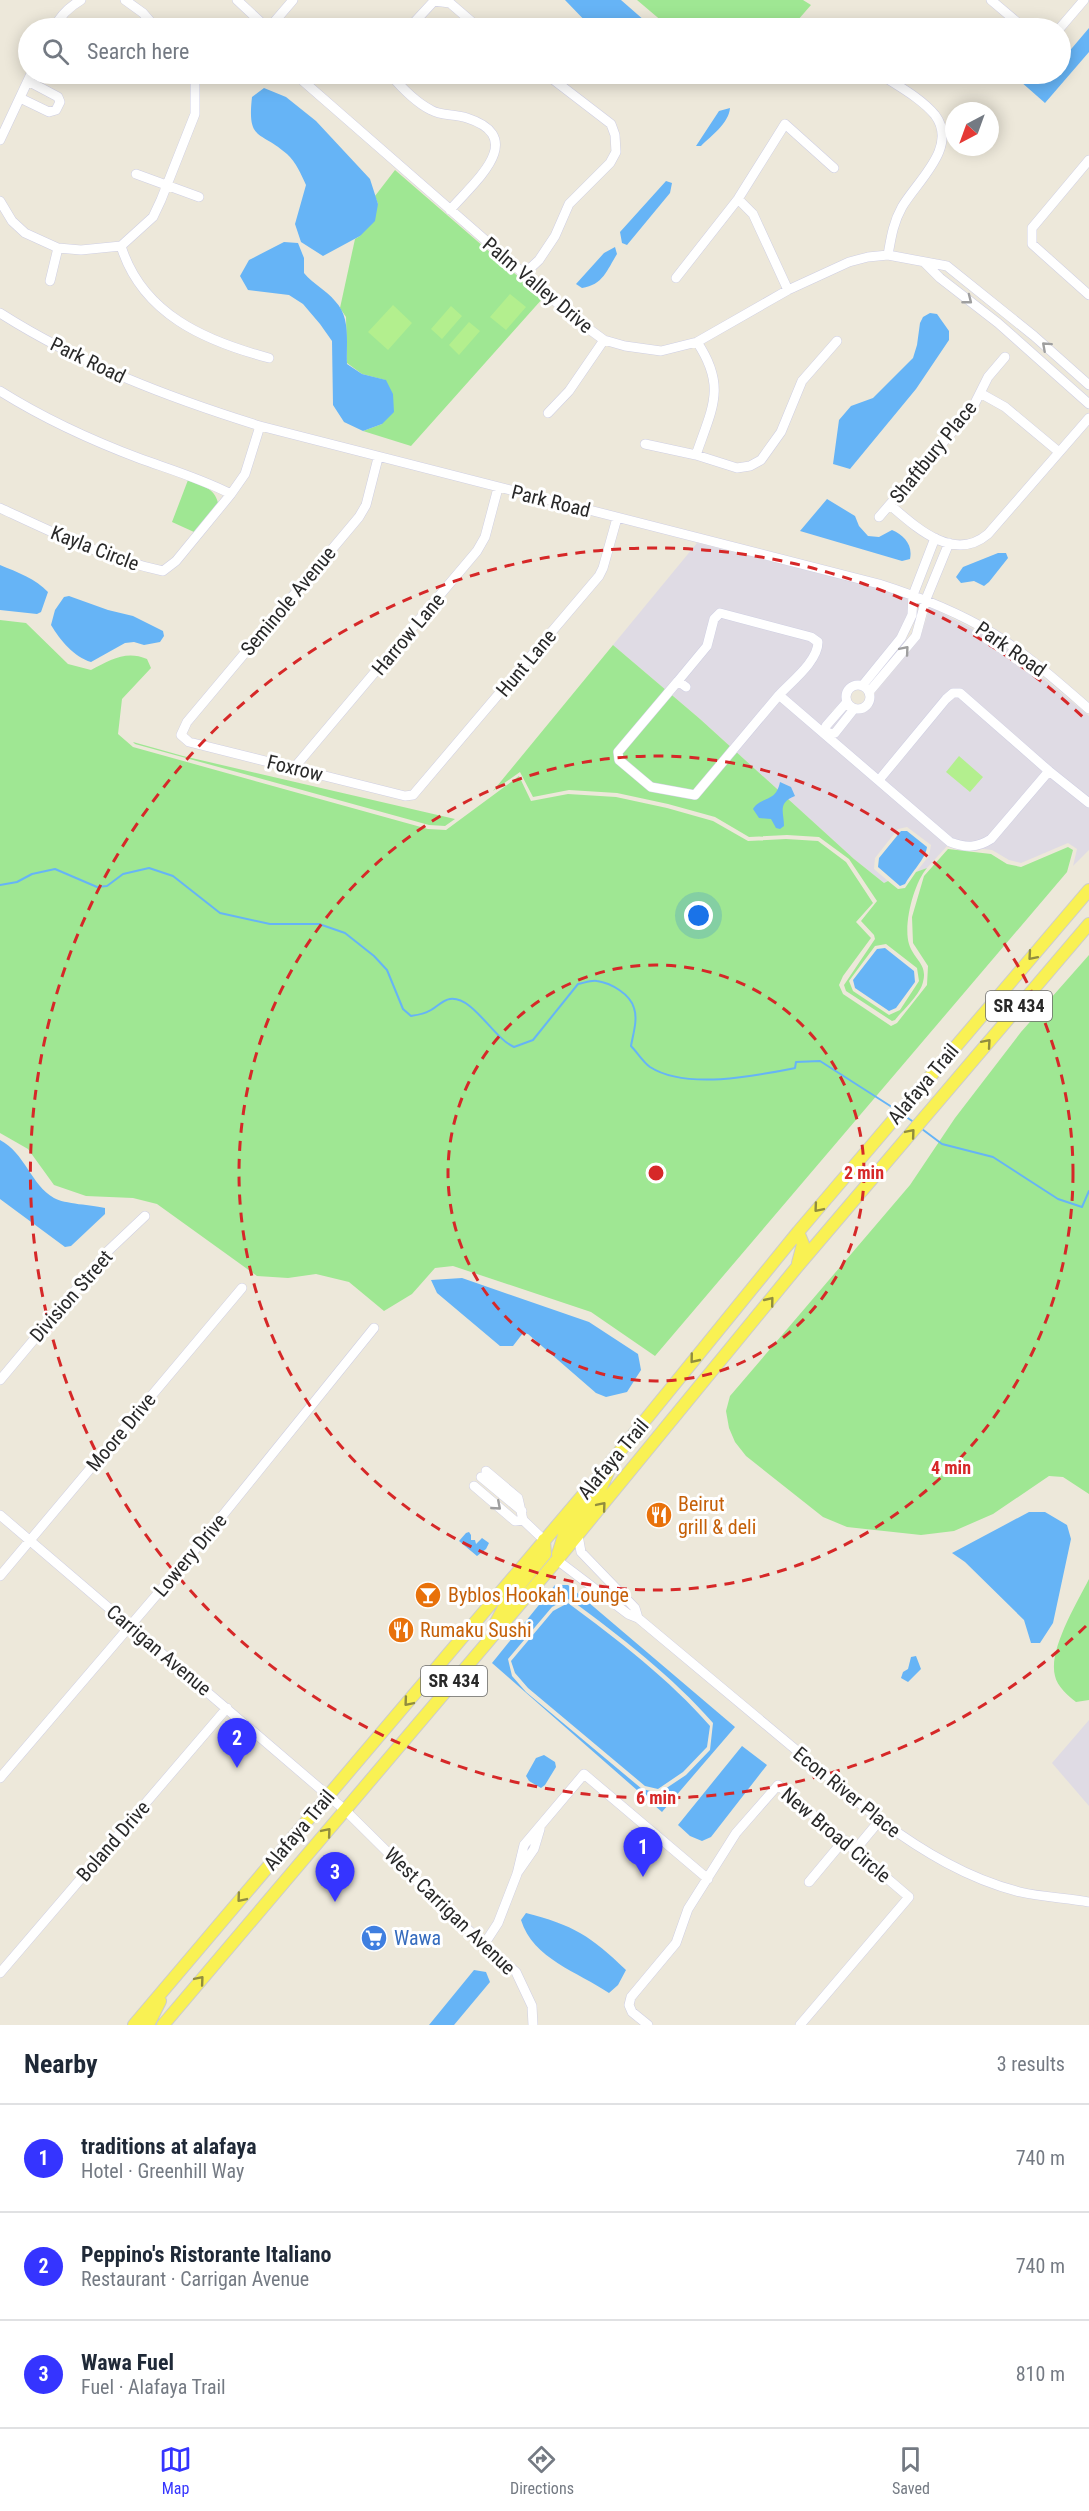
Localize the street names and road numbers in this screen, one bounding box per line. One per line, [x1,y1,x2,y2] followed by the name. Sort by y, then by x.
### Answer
[478,232,598,338] street label: Palm Valley Drive
[47,332,129,388] street label: Park Road
[885,396,981,508] street label: Shaftbury Place
[509,480,593,522] street label: Park Road
[48,520,142,576] street label: Kayla Circle
[235,541,341,661] street label: Seminole Avenue
[367,588,449,680] street label: Harrow Lane
[971,616,1051,682] street label: Park Road
[491,624,561,702] street label: Hunt Lane
[264,749,326,787] street label: Foxrow
[986,991,1052,1021] road number: SR 434
[882,1039,964,1129] street label: Alafaya Trail
[25,1245,118,1347] street label: Division Street
[81,1388,161,1476] street label: Moore Drive
[572,1414,654,1504] street label: Alafaya Trail
[148,1509,232,1601] street label: Lowery Drive
[102,1599,216,1701] street label: Carrigan Avenue
[421,1666,487,1696] road number: SR 434
[789,1741,905,1843] street label: Econ River Place
[776,1782,896,1888] street label: New Broad Circle
[258,1785,340,1875] street label: Alafaya Trail
[71,1796,155,1886] street label: Boland Drive
[379,1842,521,1980] street label: West Carrigan Avenue

